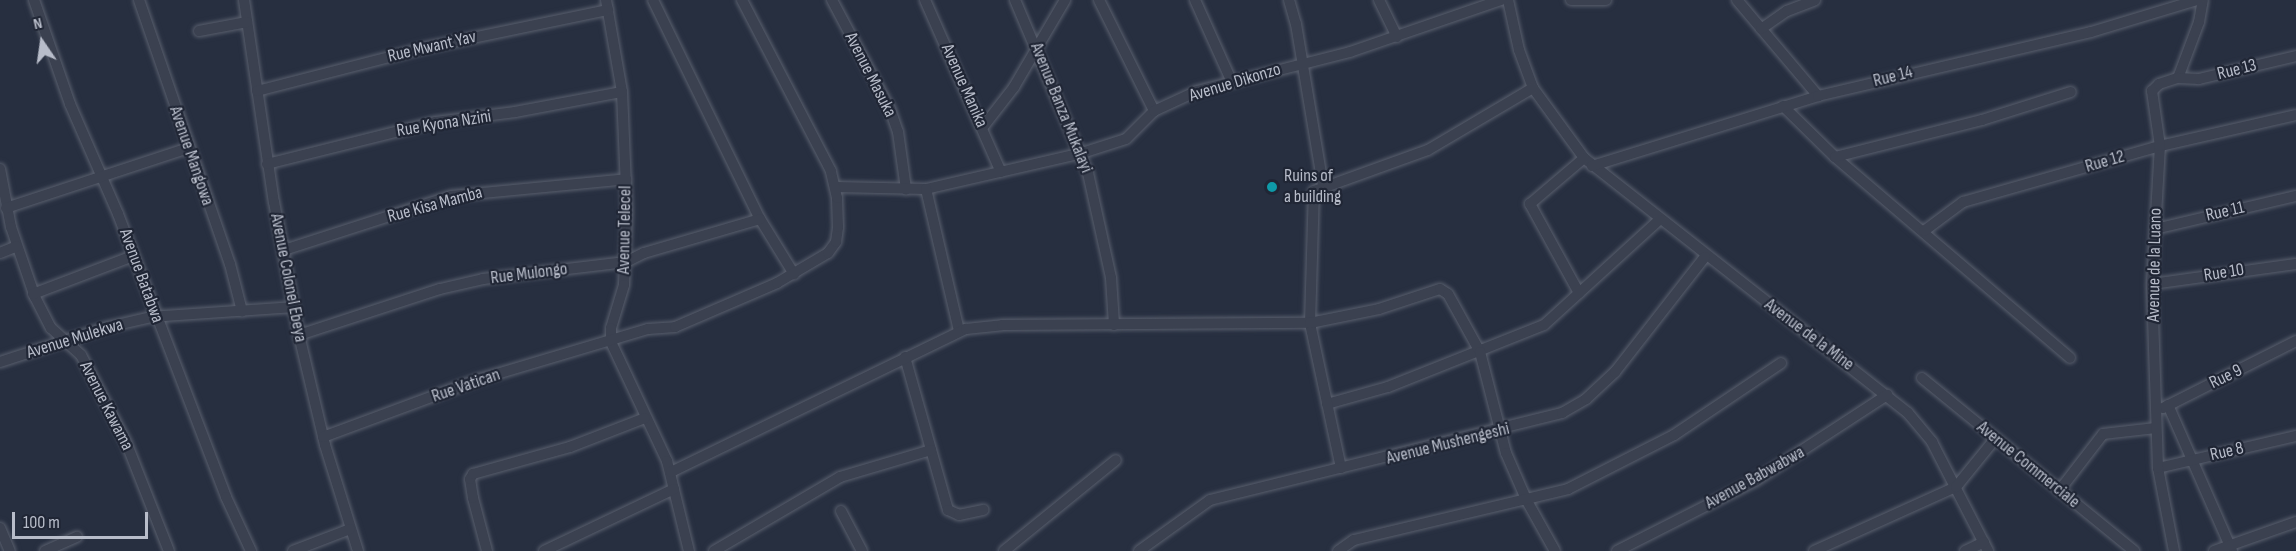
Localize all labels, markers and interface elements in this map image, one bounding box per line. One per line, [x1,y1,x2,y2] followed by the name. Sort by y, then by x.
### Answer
[12,12,72,72] north arrow
[32,14,44,34] text: N
[386,26,478,68] street label: Rue Mwant Yav
[839,29,901,121] street label: Avenue Masuka
[1025,40,1097,176] street label: Avenue Banza Mukalayi
[936,41,992,131] street label: Avenue Manika
[2215,55,2259,85] street label: Rue 13
[1187,59,1283,107] street label: Avenue Dikonzo
[1871,62,1915,92] street label: Rue 14
[164,104,218,208] street label: Avenue Mangowa
[395,106,493,142] street label: Rue Kyona Nzini
[2083,146,2127,178] street label: Rue 12
[1284,166,1341,208] place label: Ruins of a building
[1265,180,1279,194] marker: Ruins of a building
[385,182,485,228] street label: Rue Kisa Mamba
[613,186,637,274] street label: Avenue Telecel
[2204,197,2246,227] street label: Rue 11
[2143,208,2167,322] street label: Avenue de la Luano
[265,212,311,344] street label: Avenue Colonel Ebeya
[114,226,168,326] street label: Avenue Batabwa
[489,259,569,289] street label: Rue Mulongo
[2202,259,2246,287] street label: Rue 10
[1760,294,1858,376] street label: Avenue de la Mine
[24,314,126,364] street label: Avenue Mulekwa
[74,358,138,454] street label: Avenue Kawama
[2206,360,2246,394] street label: Rue 9
[429,364,503,408] street label: Rue Vatican
[1972,417,2084,513] street label: Avenue Commerciale
[1384,418,1512,470] street label: Avenue Mushengeshi
[2208,438,2246,466] street label: Rue 8
[1702,442,1808,514] street label: Avenue Babwabwa
[15,500,152,538] scale bar
[23,512,60,533] text: 100 m

